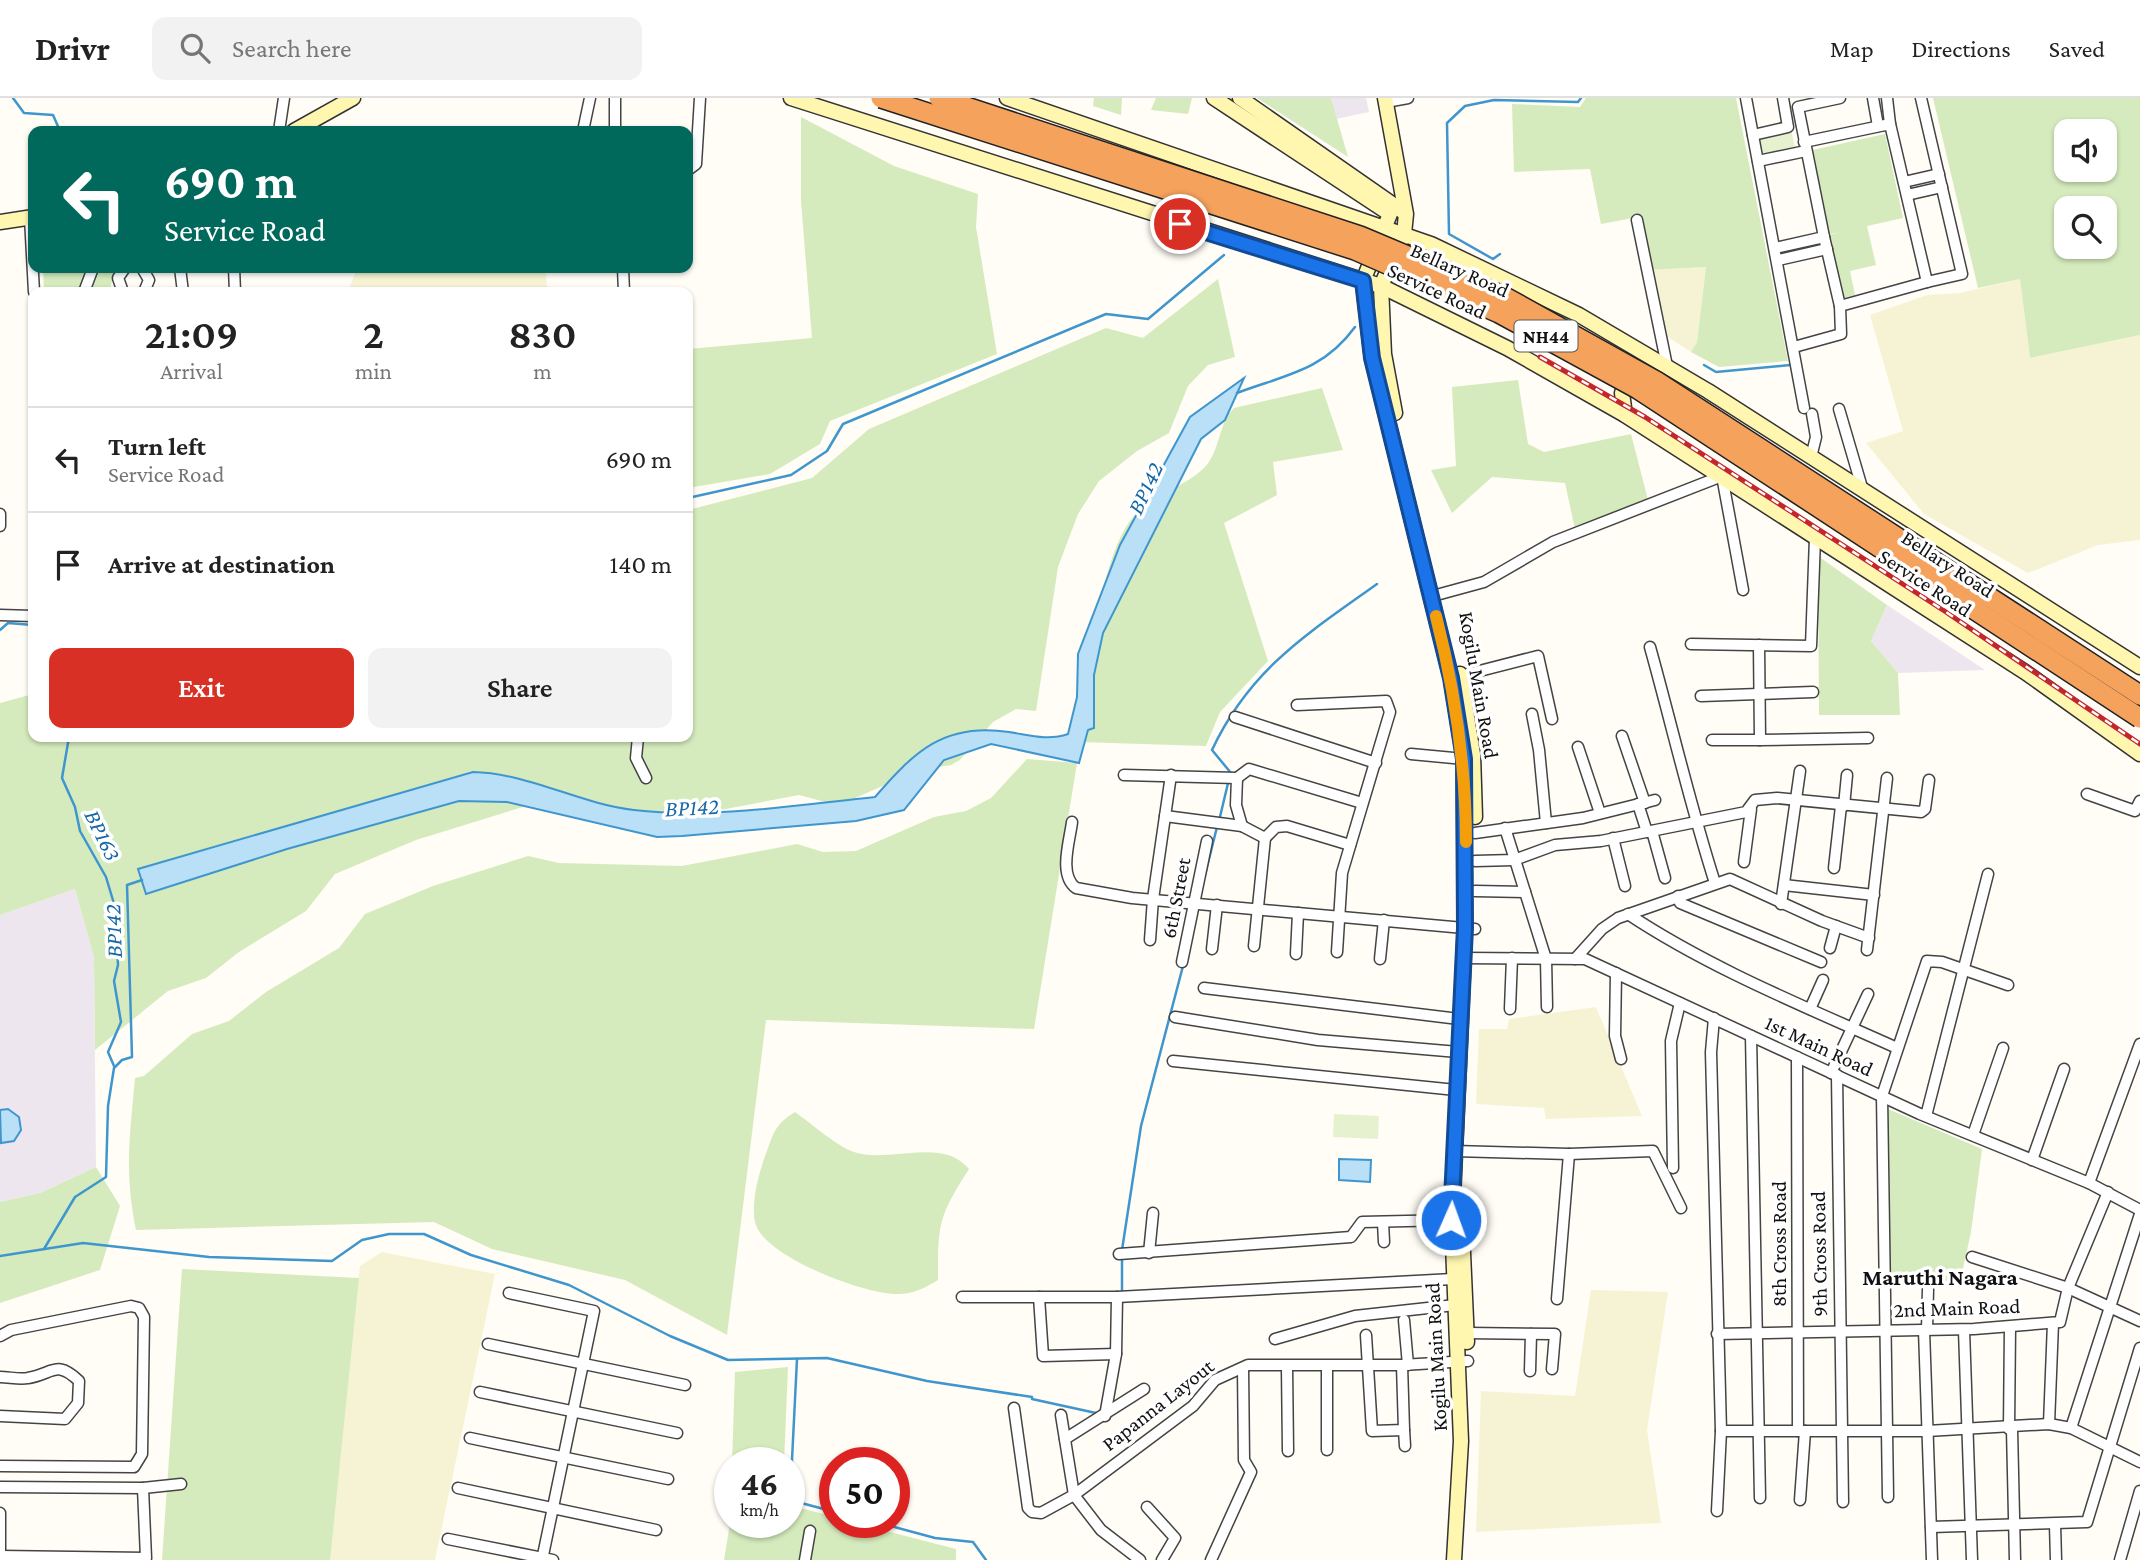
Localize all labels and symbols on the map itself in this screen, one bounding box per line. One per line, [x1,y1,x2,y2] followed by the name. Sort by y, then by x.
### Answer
[1150,194,1210,254] pin
[1407,238,1513,302] street label: Bellary Road
[1384,258,1490,324] street label: Service Road
[1514,320,1578,352] road number: NH44
[1122,458,1168,518] water label: BP142
[1897,525,1999,603] street label: Bellary Road
[1874,544,1976,622] street label: Service Road
[1454,610,1504,760] street label: Kogilu Main Road
[664,793,720,821] water label: BP142
[80,805,126,865] water label: BP163
[1156,854,1196,941] street label: 6th Street
[99,903,127,959] water label: BP142
[1761,1010,1877,1082] street label: 1st Main Road
[1767,1181,1791,1307] street label: 8th Cross Road
[1414,1183,1488,1257] position arrow
[1806,1191,1832,1317] street label: 9th Cross Road
[1862,1264,2018,1290] district label: Maruthi Nagara
[1420,1282,1452,1432] street label: Kogilu Main Road
[1893,1294,2021,1322] street label: 2nd Main Road
[1097,1353,1219,1456] street label: Papanna Layout
[819,1447,910,1538] speed limit sign: 50

